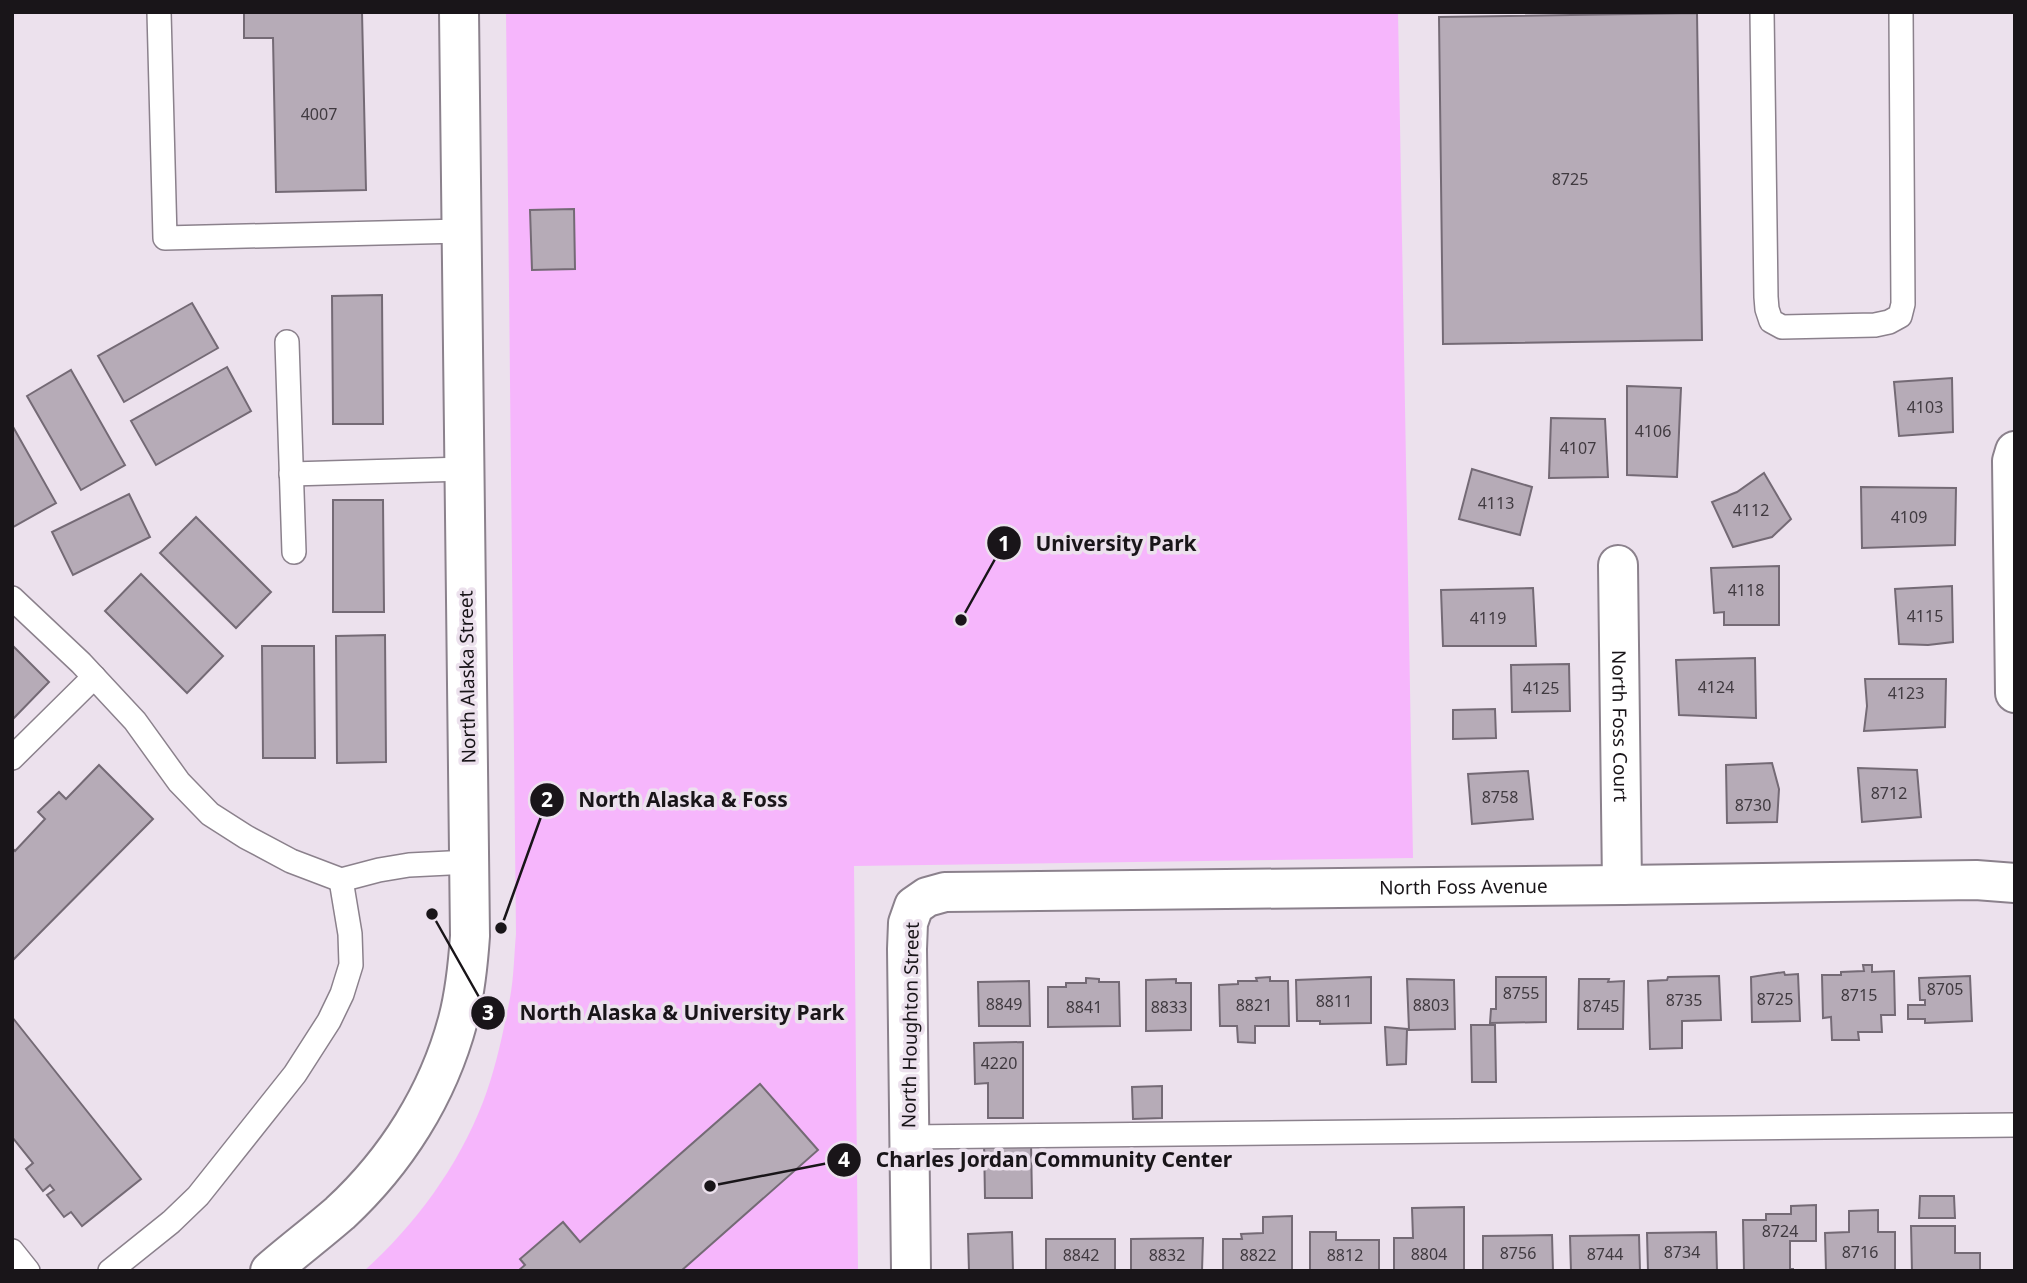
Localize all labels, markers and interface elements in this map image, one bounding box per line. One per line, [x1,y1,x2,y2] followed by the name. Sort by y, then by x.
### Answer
[301,103,337,125] house number: 4007
[1552,168,1588,190] house number: 8725
[1907,396,1943,418] house number: 4103
[1635,420,1671,442] house number: 4106
[1560,437,1596,459] house number: 4107
[1478,492,1514,514] house number: 4113
[1733,499,1769,521] house number: 4112
[1891,506,1927,528] house number: 4109
[986,522,1210,564] callout: University Park
[998,529,1010,557] text: 1
[1035,529,1198,557] text: University Park
[1728,579,1764,601] house number: 4118
[452,590,482,764] street label: North Alaska Street
[1907,605,1943,627] house number: 4115
[1470,607,1506,629] house number: 4119
[1606,650,1634,802] street label: North Foss Court
[1698,676,1734,698] house number: 4124
[1523,677,1559,699] house number: 4125
[1888,682,1924,704] house number: 4123
[530,779,802,821] callout: North Alaska & Foss
[1871,782,1907,804] house number: 8712
[541,785,553,813] text: 2
[578,785,788,813] text: North Alaska & Foss
[1482,786,1518,808] house number: 8758
[1735,794,1771,816] house number: 8730
[1379,873,1548,901] street label: North Foss Avenue
[895,922,925,1128] street label: North Houghton Street
[1927,978,1963,1000] house number: 8705
[1503,982,1539,1004] house number: 8755
[1841,984,1877,1006] house number: 8715
[1757,988,1793,1010] house number: 8725
[1666,989,1702,1011] house number: 8735
[1316,990,1352,1012] house number: 8811
[470,992,858,1034] callout: North Alaska & University Park
[986,993,1022,1015] house number: 8849
[1236,994,1272,1016] house number: 8821
[1413,994,1449,1016] house number: 8803
[1583,995,1619,1017] house number: 8745
[1066,996,1102,1018] house number: 8841
[1151,996,1187,1018] house number: 8833
[482,998,494,1026] text: 3
[519,998,846,1026] text: North Alaska & University Park
[981,1052,1017,1074] house number: 4220
[827,1139,1246,1181] callout: Charles Jordan Community Center
[838,1145,850,1173] text: 4
[876,1145,1233,1173] text: Charles Jordan Community Center
[1762,1220,1798,1242] house number: 8724
[1664,1241,1700,1263] house number: 8734
[1842,1241,1878,1263] house number: 8716
[1500,1242,1536,1264] house number: 8756
[1411,1243,1447,1265] house number: 8804
[1587,1243,1623,1265] house number: 8744
[1063,1244,1099,1266] house number: 8842
[1149,1244,1185,1266] house number: 8832
[1240,1244,1276,1266] house number: 8822
[1327,1244,1363,1266] house number: 8812

